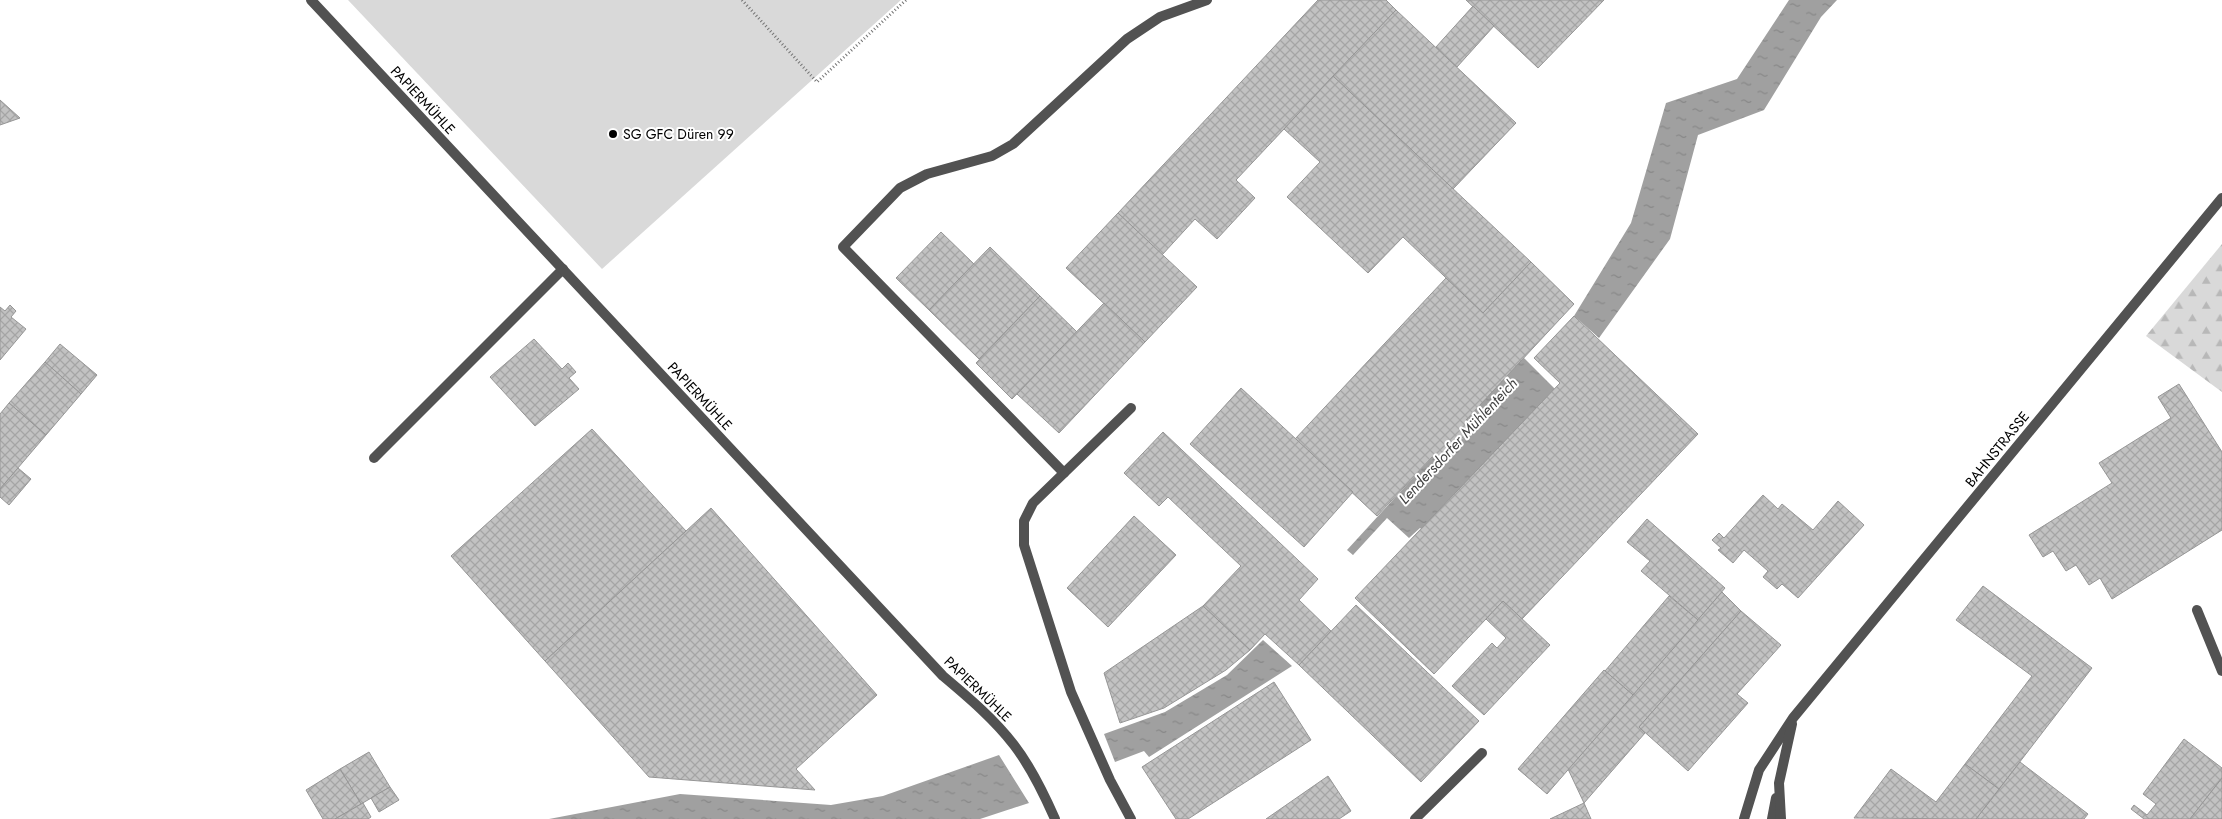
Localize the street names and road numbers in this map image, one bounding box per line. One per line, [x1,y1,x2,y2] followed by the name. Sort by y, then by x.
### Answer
[386,61,460,139] street label: PAPIERMÜHLE
[663,357,737,435] street label: PAPIERMÜHLE
[1960,407,2034,491] street label: BAHNSTRASSE
[940,652,1016,726] street label: PAPIERMÜHLE

